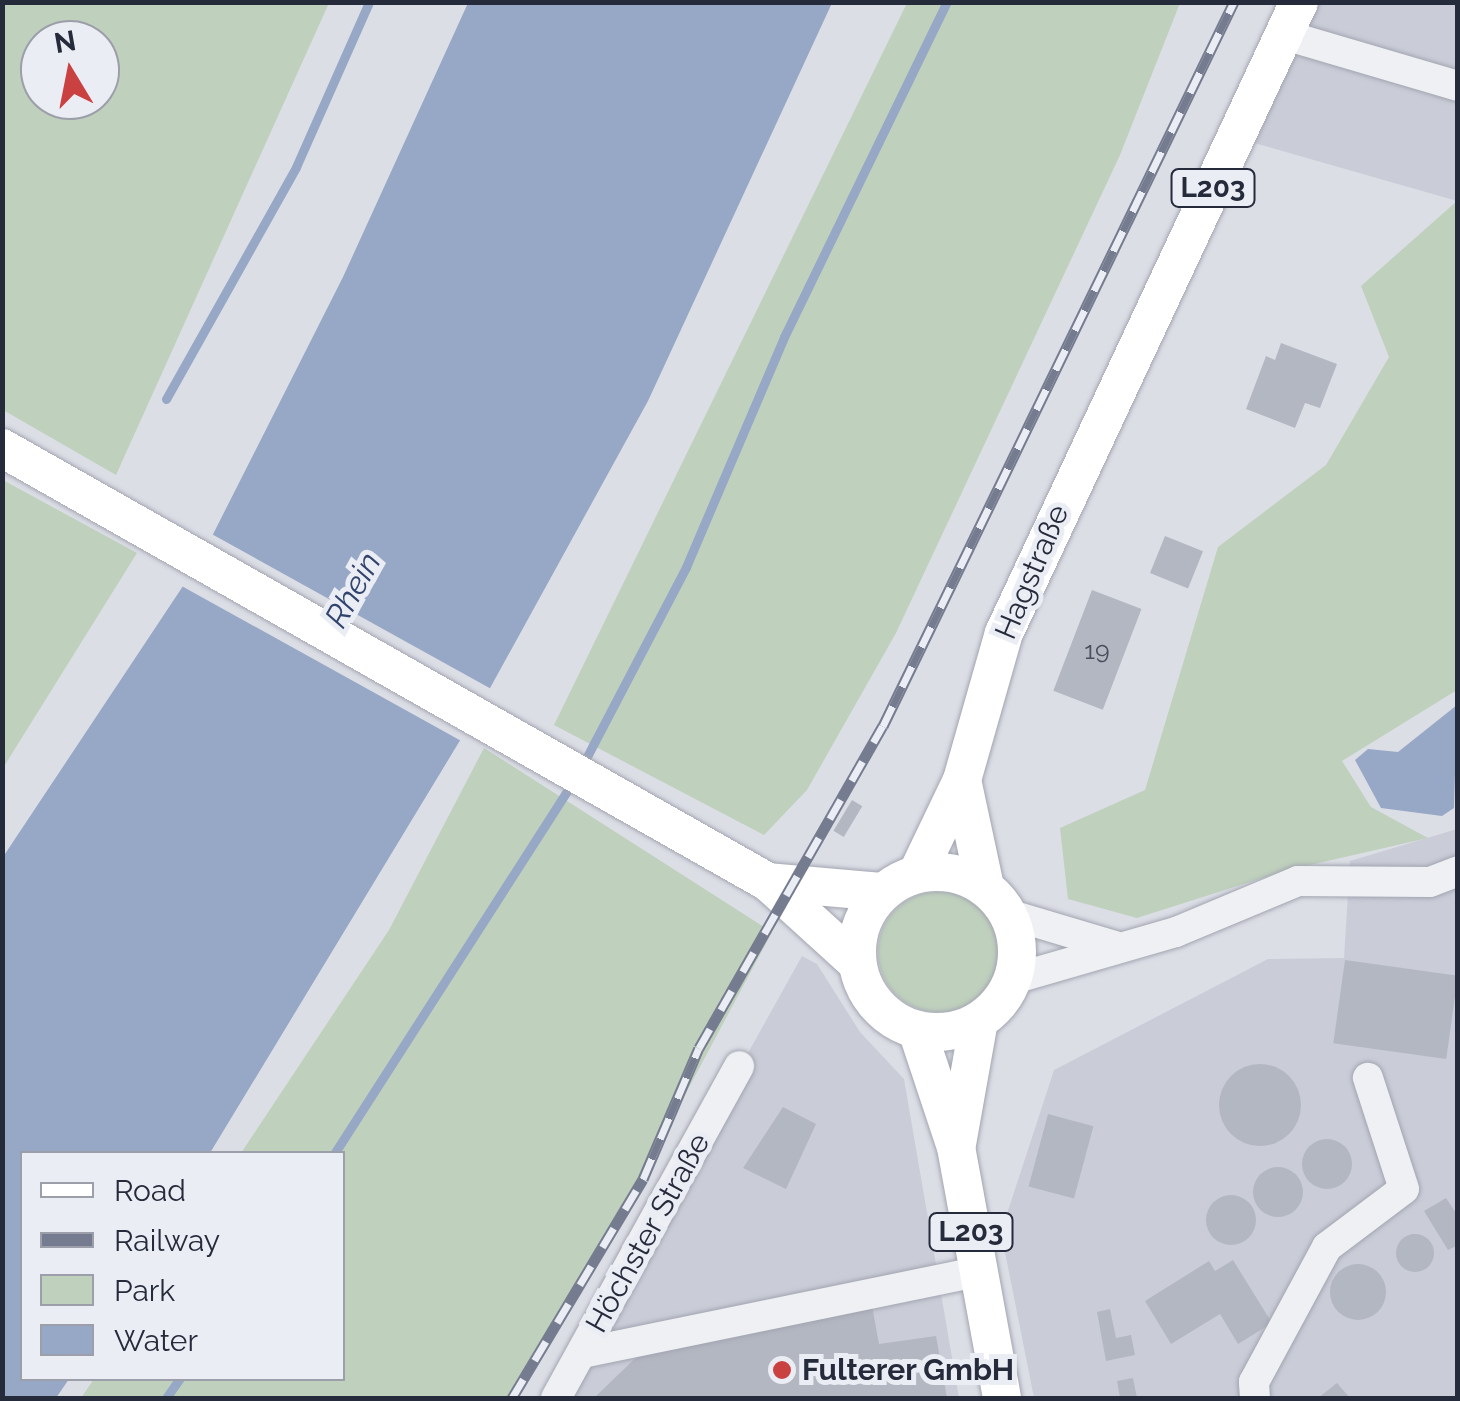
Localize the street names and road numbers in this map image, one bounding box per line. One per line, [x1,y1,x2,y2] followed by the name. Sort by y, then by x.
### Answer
[1170,165,1256,211] road number: L203
[988,499,1076,645] street label: Hagstraße
[578,1127,718,1339] street label: Höchster Straße
[928,1209,1014,1255] road number: L203

